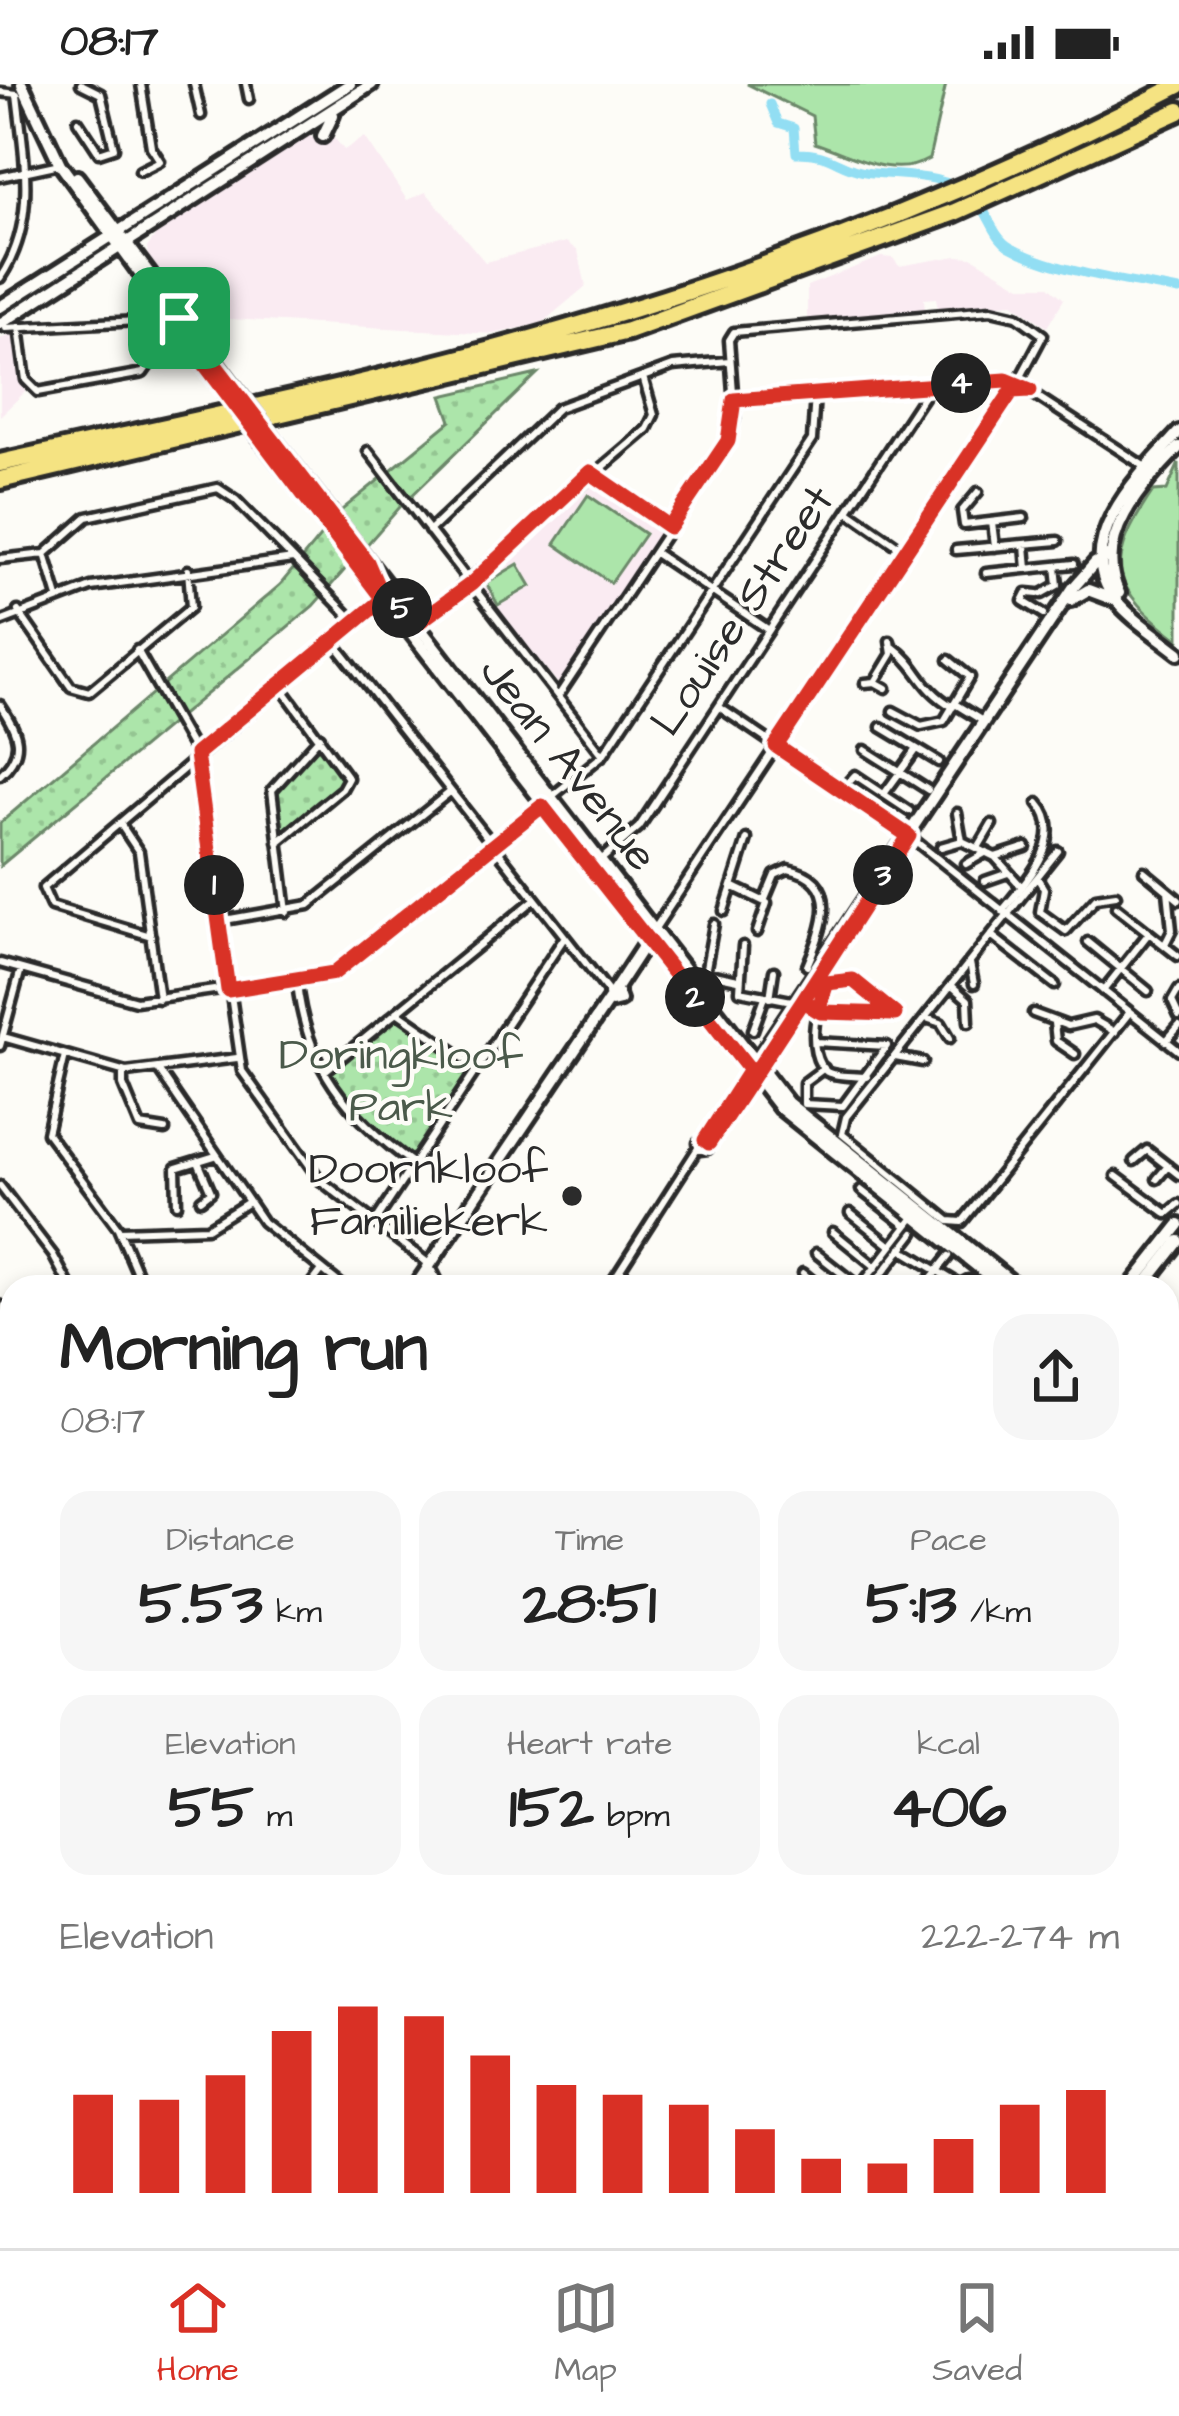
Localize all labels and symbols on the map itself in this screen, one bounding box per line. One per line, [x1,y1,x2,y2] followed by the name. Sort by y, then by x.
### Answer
[128,267,230,369] pin
[931,353,991,413] pin: 4
[636,473,850,749] street label: Louise Street
[372,578,432,638] pin: 5
[464,643,672,885] street label: Jean Avenue
[853,845,913,905] pin: 3
[184,855,244,915] pin: 1
[665,967,725,1027] pin: 2
[279,1025,523,1139] park label: Doringkloof Park
[309,1139,548,1253] place label: Doornkloof Familiekerk
[559,1183,585,1209] marker: Doornkloof Familiekerk

